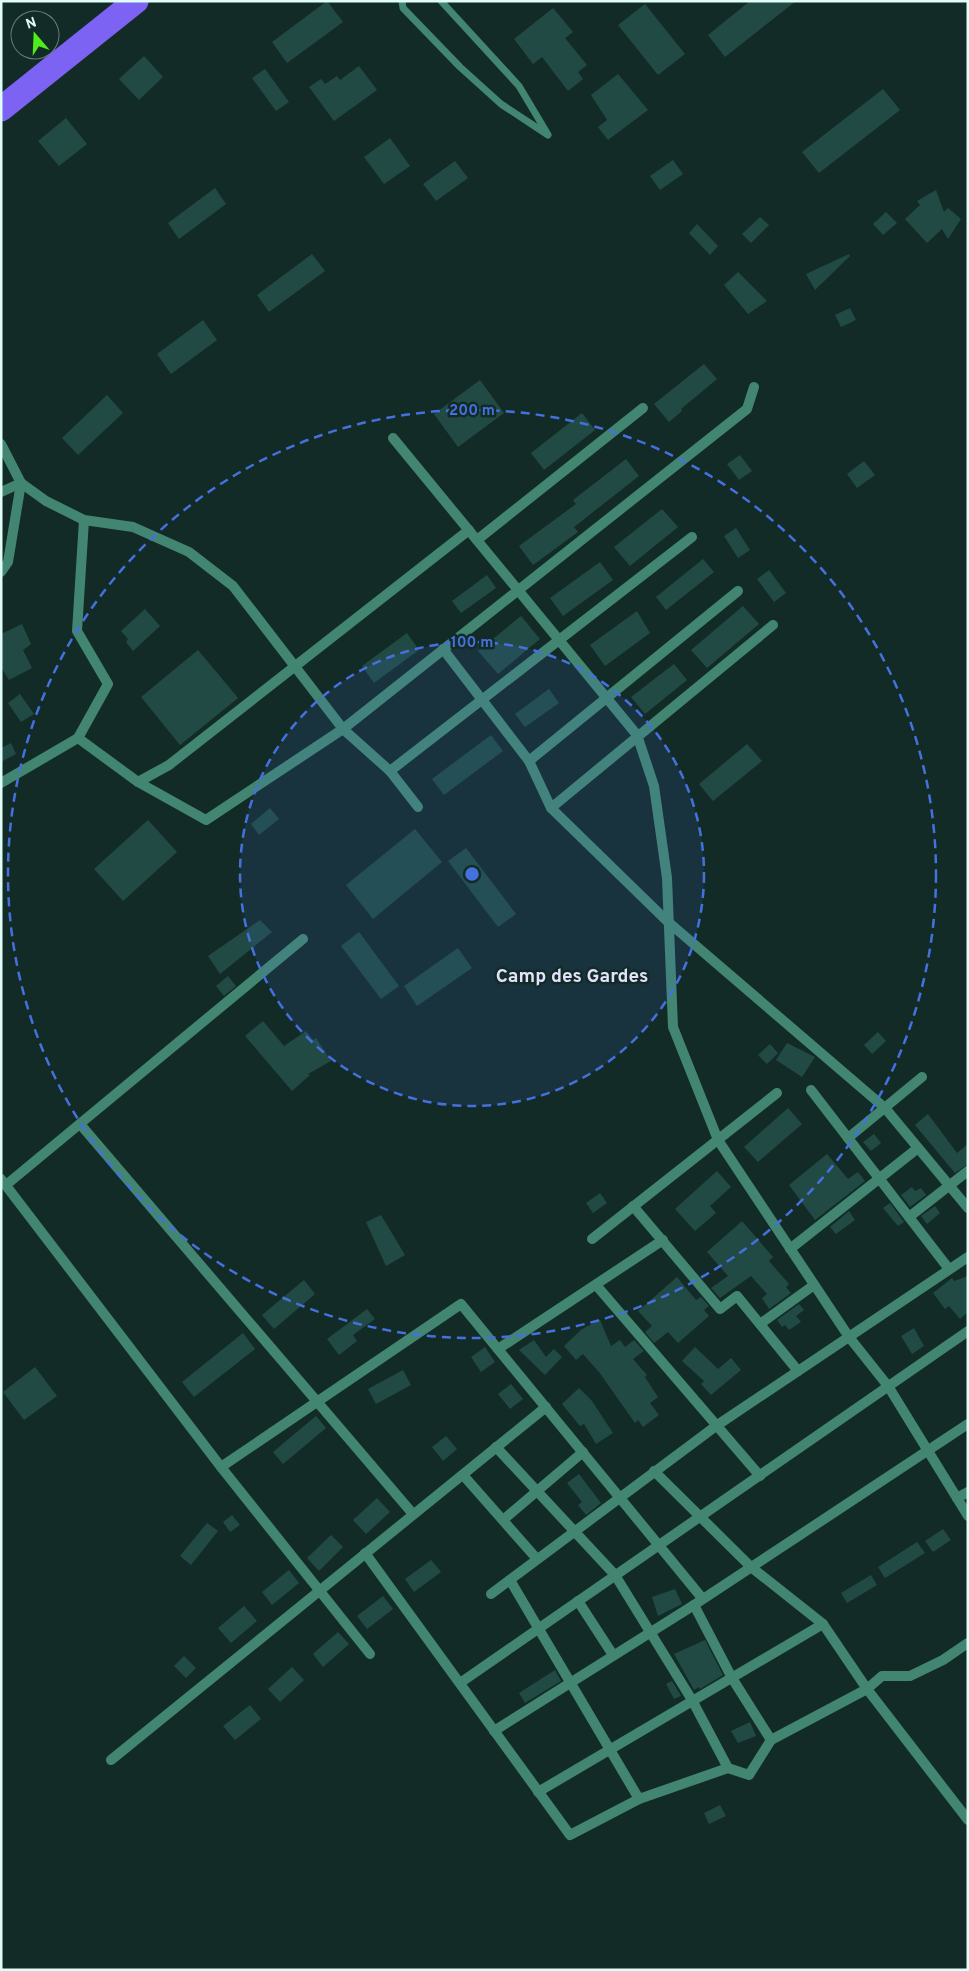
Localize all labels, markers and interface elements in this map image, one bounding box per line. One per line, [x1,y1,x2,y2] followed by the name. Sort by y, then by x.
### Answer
[10,10,60,60] north arrow
[24,14,39,34] text: N
[449,402,495,421] text: 200 m
[451,634,493,653] text: 100 m
[463,865,481,883] centre of rings
[496,965,648,989] district label: Camp des Gardes

